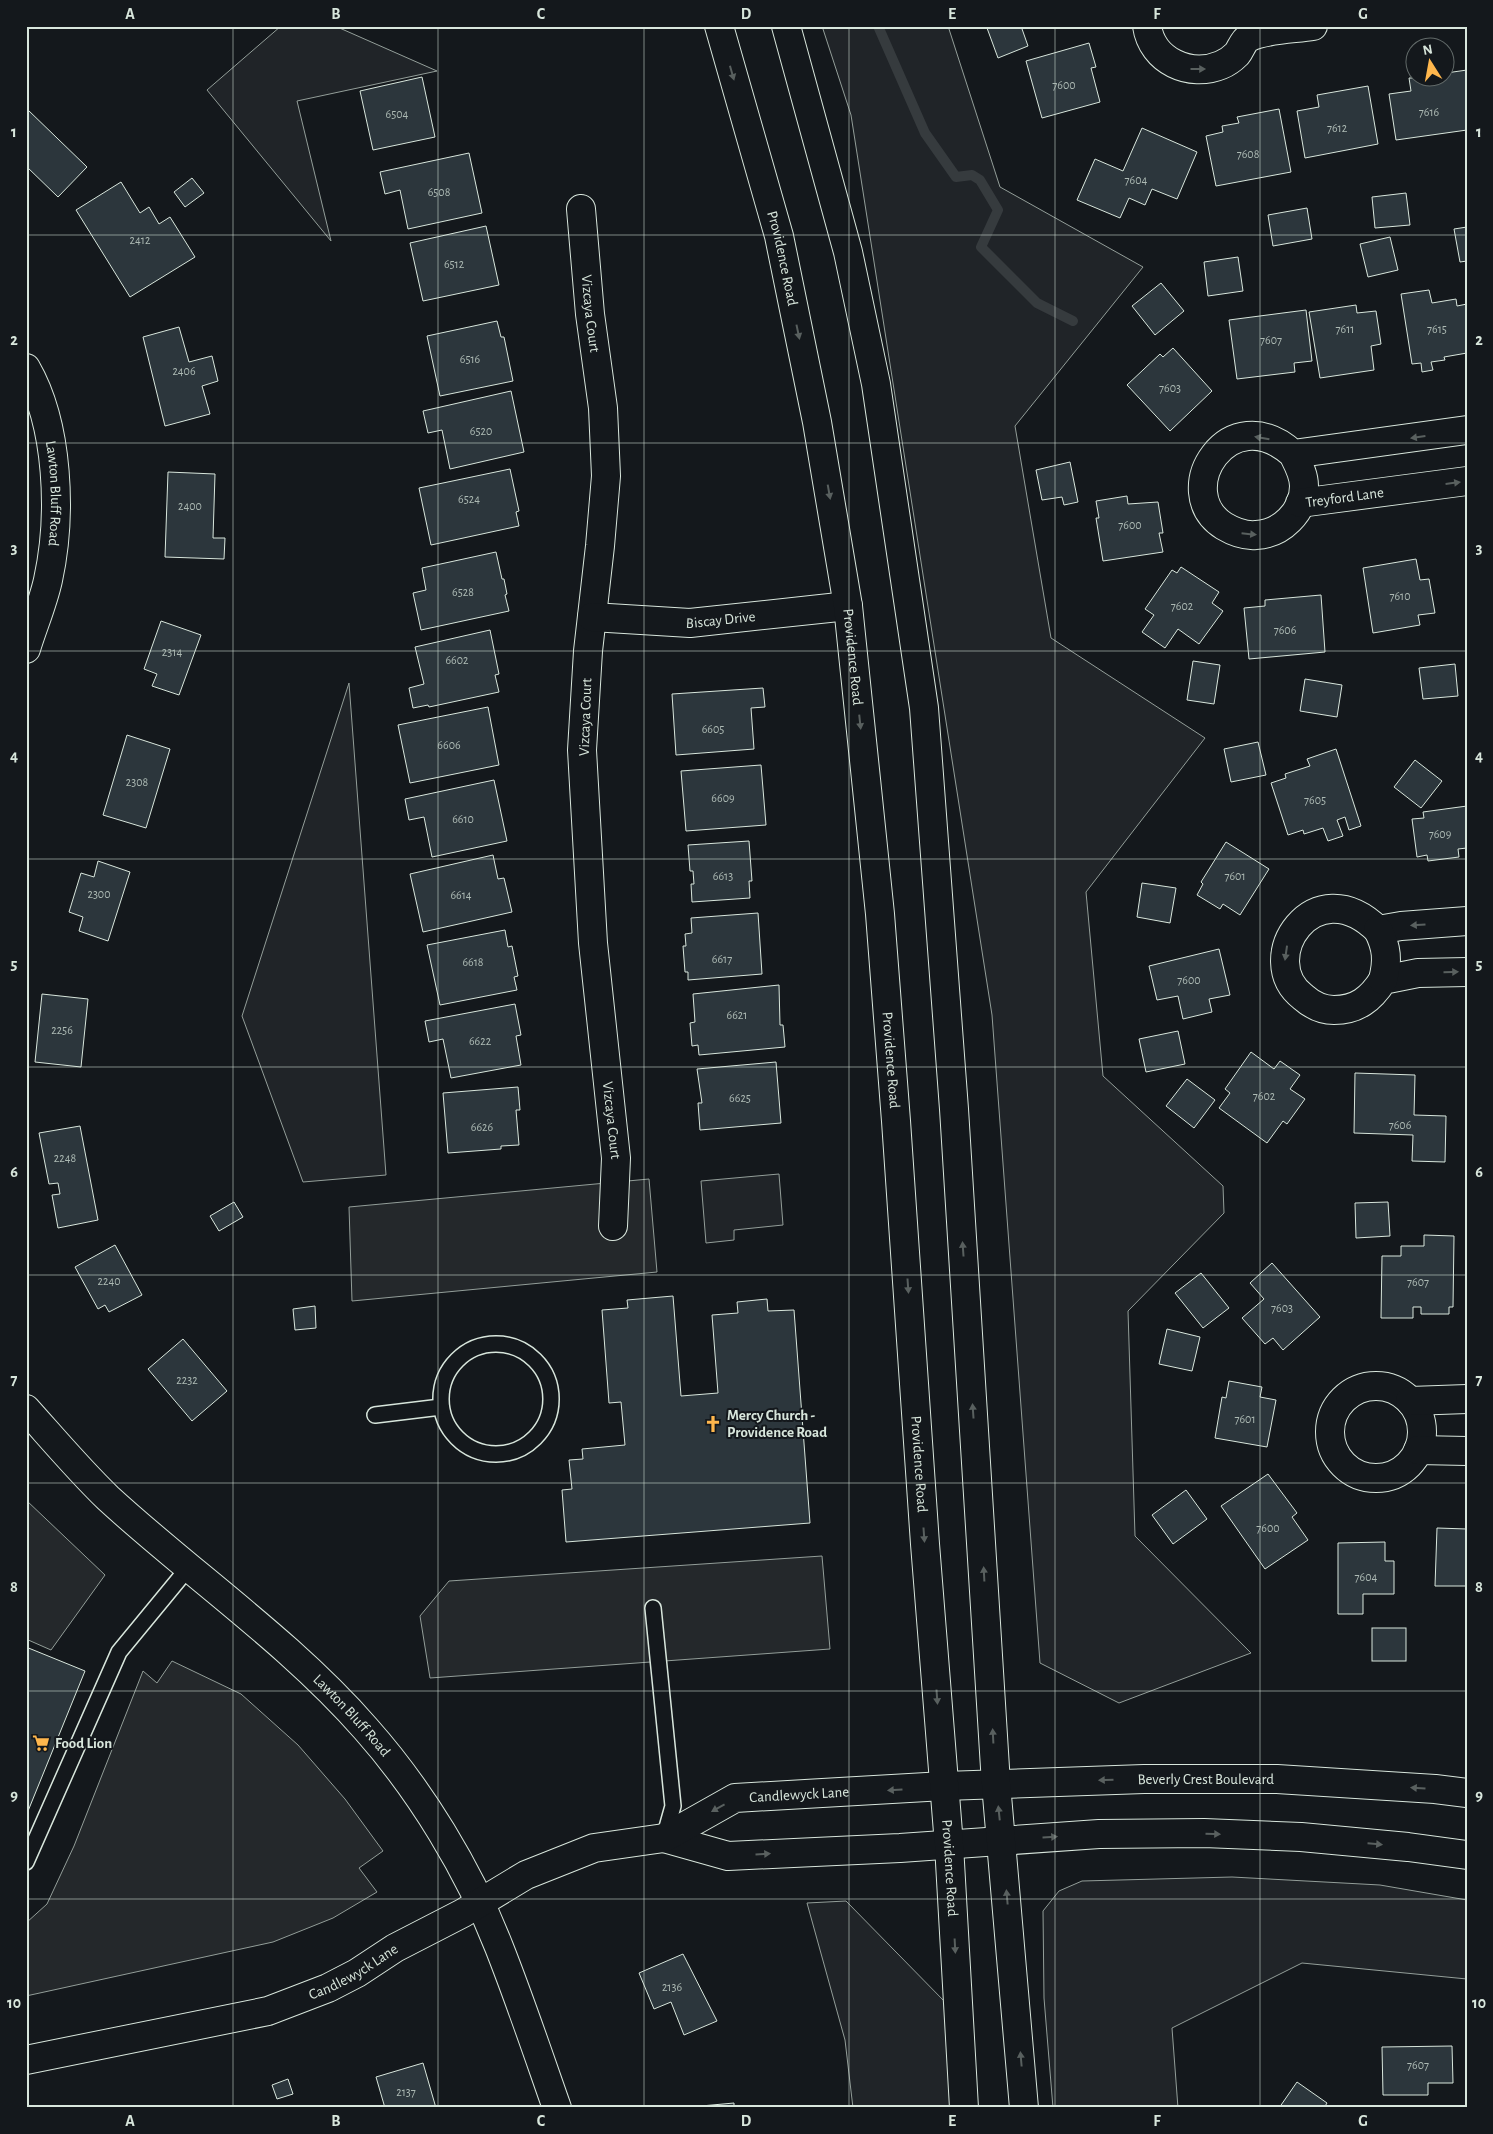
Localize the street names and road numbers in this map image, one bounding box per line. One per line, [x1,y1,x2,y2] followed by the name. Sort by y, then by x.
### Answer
[764,209,800,308] street label: Providence Road
[579,274,602,354] street label: Vizcaya Court
[43,439,63,547] street label: Lawton Bluff Road
[1305,485,1385,510] street label: Treyford Lane
[840,608,865,706] street label: Providence Road
[685,609,756,631] street label: Biscay Drive
[577,678,594,756] street label: Vizcaya Court
[880,1011,902,1109] street label: Providence Road
[600,1081,623,1160] street label: Vizcaya Court
[908,1415,930,1513] street label: Providence Road
[310,1672,393,1760] street label: Lawton Bluff Road
[1137,1772,1274,1787] street label: Beverly Crest Boulevard
[749,1784,850,1805] street label: Candlewyck Lane
[939,1819,960,1917] street label: Providence Road
[307,1941,401,2003] street label: Candlewyck Lane

